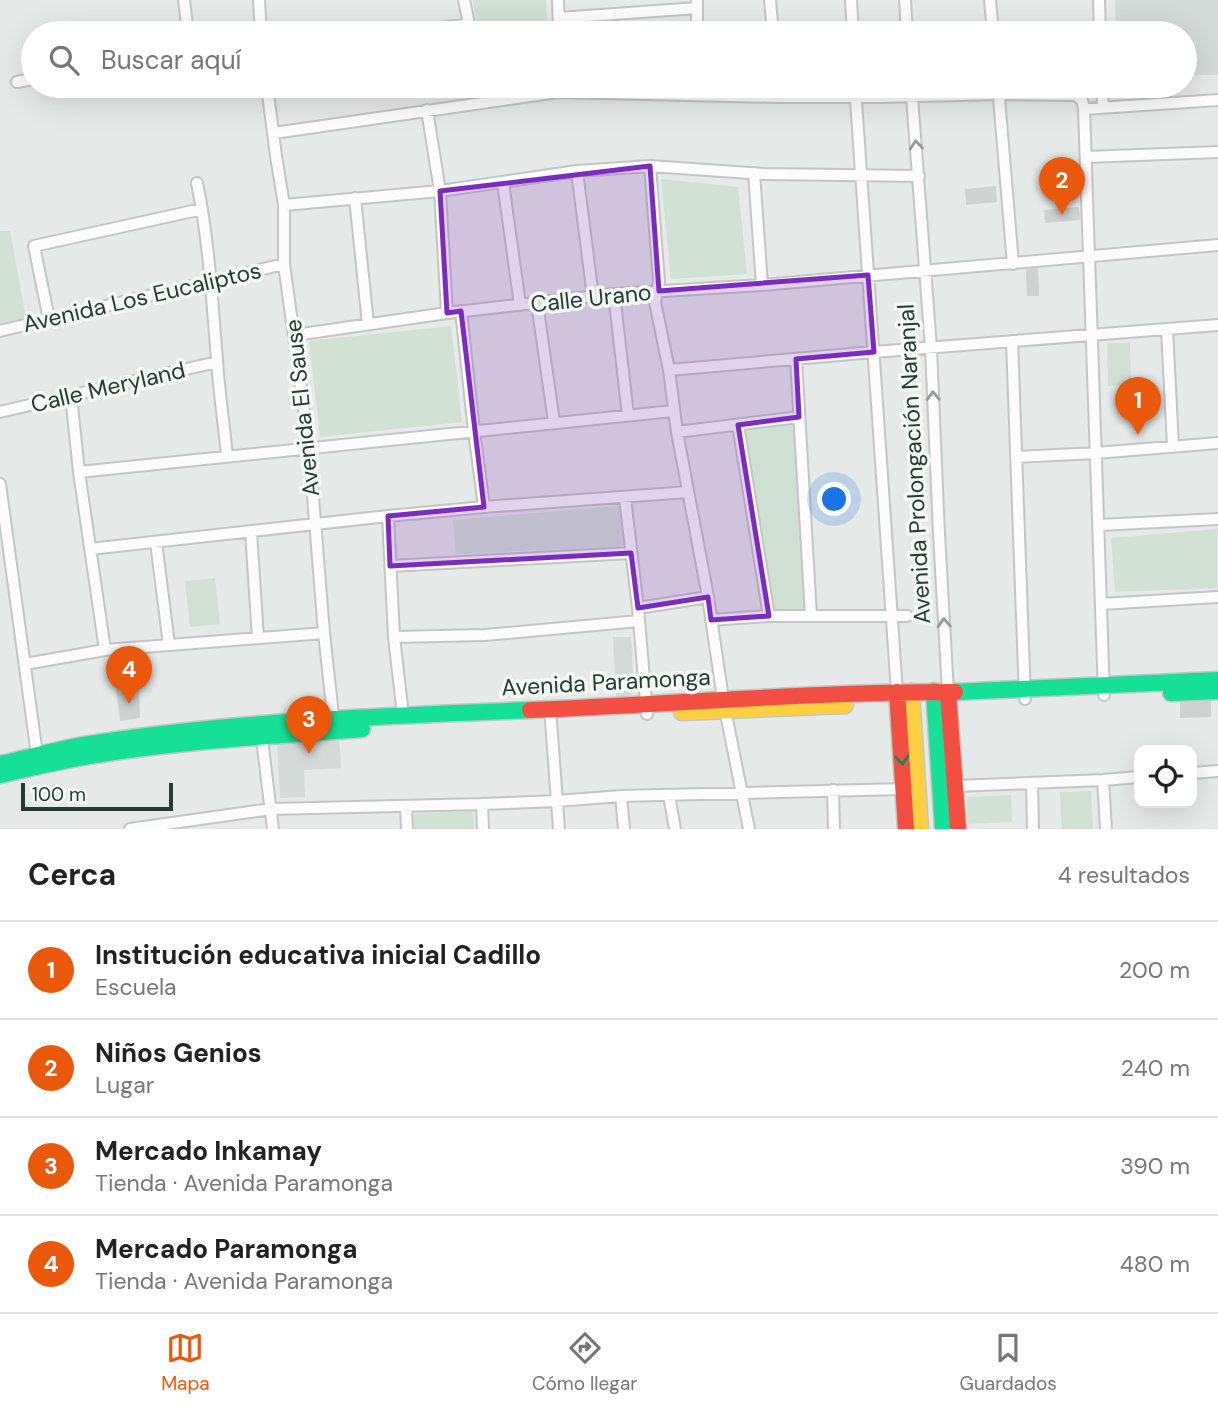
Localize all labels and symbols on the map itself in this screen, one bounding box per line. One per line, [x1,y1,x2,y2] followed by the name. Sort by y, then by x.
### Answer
[909,139,924,150] one-way arrow
[1039,157,1085,215] pin: 2
[20,255,264,339] street label: Avenida Los Eucaliptos
[529,277,653,319] street label: Calle Urano
[891,303,937,625] street label: Avenida Prolongación Naranjal
[278,318,326,498] street label: Avenida El Sause
[28,355,188,419] street label: Calle Meryland
[1115,377,1161,435] pin: 1
[926,390,941,401] one-way arrow
[817,482,851,516] your location
[937,618,952,629] one-way arrow
[106,646,152,704] pin: 4
[501,662,711,702] street label: Avenida Paramonga
[286,696,332,754] pin: 3
[894,755,909,766] one-way arrow
[21,780,173,812] scale bar

